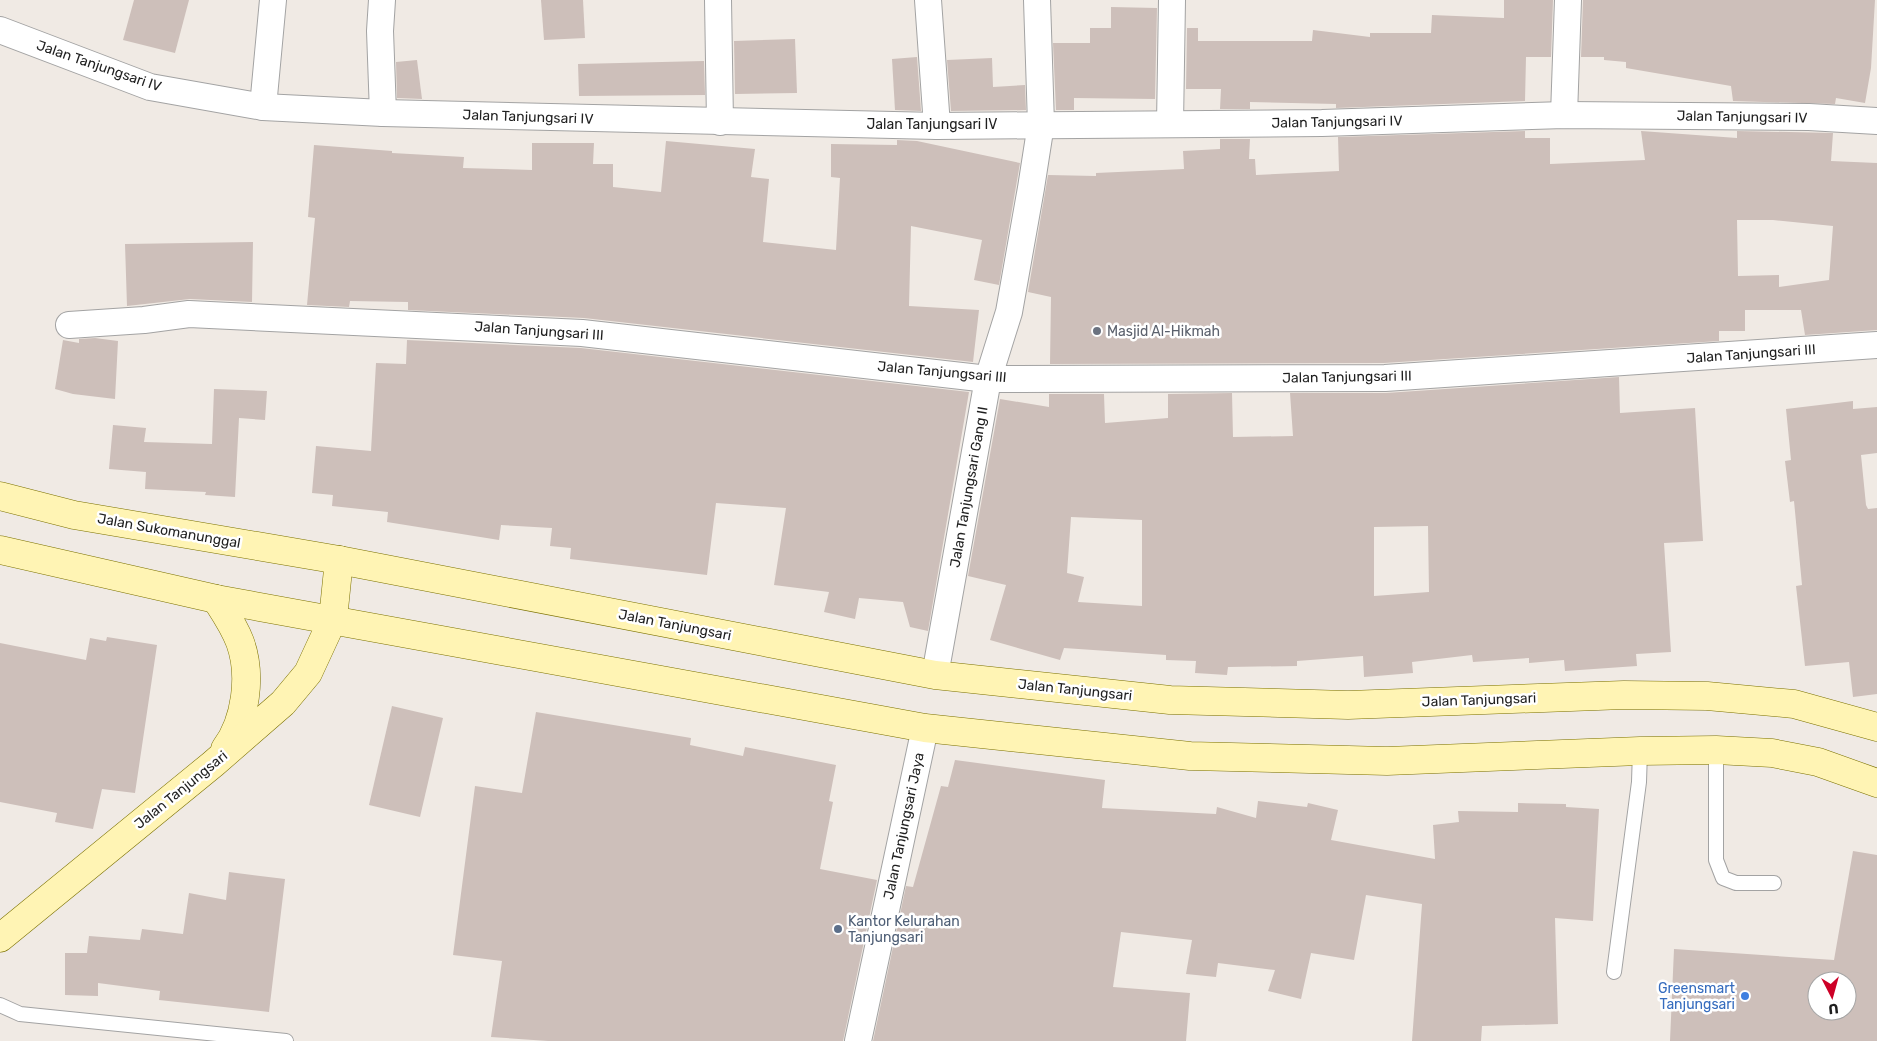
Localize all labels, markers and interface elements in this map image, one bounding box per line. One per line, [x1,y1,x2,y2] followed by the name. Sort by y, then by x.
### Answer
[34,37,164,95] street label: Jalan Tanjungsari IV
[462,106,594,128] street label: Jalan Tanjungsari IV
[1676,107,1808,127] street label: Jalan Tanjungsari IV
[1271,112,1403,132] street label: Jalan Tanjungsari IV
[866,116,998,133] street label: Jalan Tanjungsari IV
[474,318,604,344] street label: Jalan Tanjungsari III
[1107,323,1220,340] place label: Masjid Al-Hikmah
[1091,325,1103,337] marker: Masjid Al-Hikmah
[1686,341,1816,367] street label: Jalan Tanjungsari III
[877,358,1007,386] street label: Jalan Tanjungsari III
[1282,367,1412,387] street label: Jalan Tanjungsari III
[946,405,992,569] street label: Jalan Tanjungsari Gang II
[96,510,242,552] street label: Jalan Sukomanunggal
[617,606,733,644] street label: Jalan Tanjungsari
[1017,676,1133,704] street label: Jalan Tanjungsari
[1421,690,1537,710] street label: Jalan Tanjungsari
[131,747,231,833] street label: Jalan Tanjungsari
[880,751,928,901] street label: Jalan Tanjungsari Jaya
[848,913,960,946] place label: Kantor Kelurahan Tanjungsari
[832,923,844,935] marker: Kantor Kelurahan Tanjungsari
[1807,971,1857,1021] north arrow
[1658,980,1736,1013] place label: Greensmart Tanjungsari
[1739,990,1751,1002] marker: Greensmart Tanjungsari
[1827,999,1839,1017] text: U

